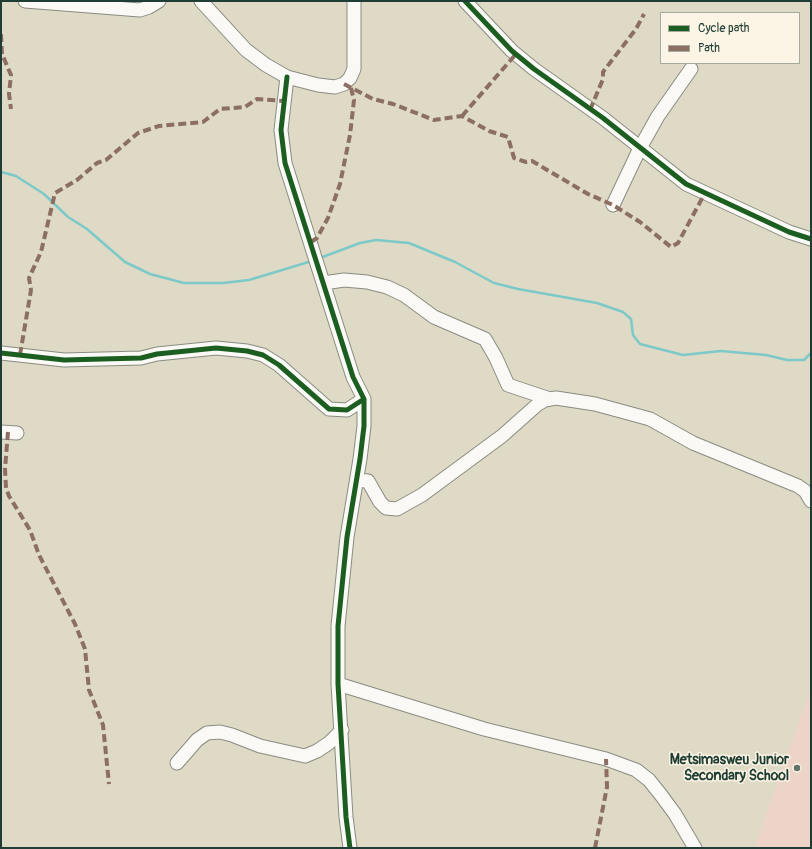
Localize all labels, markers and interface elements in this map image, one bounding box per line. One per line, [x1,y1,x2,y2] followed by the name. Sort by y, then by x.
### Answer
[660,12,800,64] legend
[698,21,749,36] text: Cycle path
[698,41,720,56] text: Path
[670,752,789,784] place label: Metsimasweu Junior Secondary School
[792,763,802,773] marker: Metsimasweu Junior Secondary School

